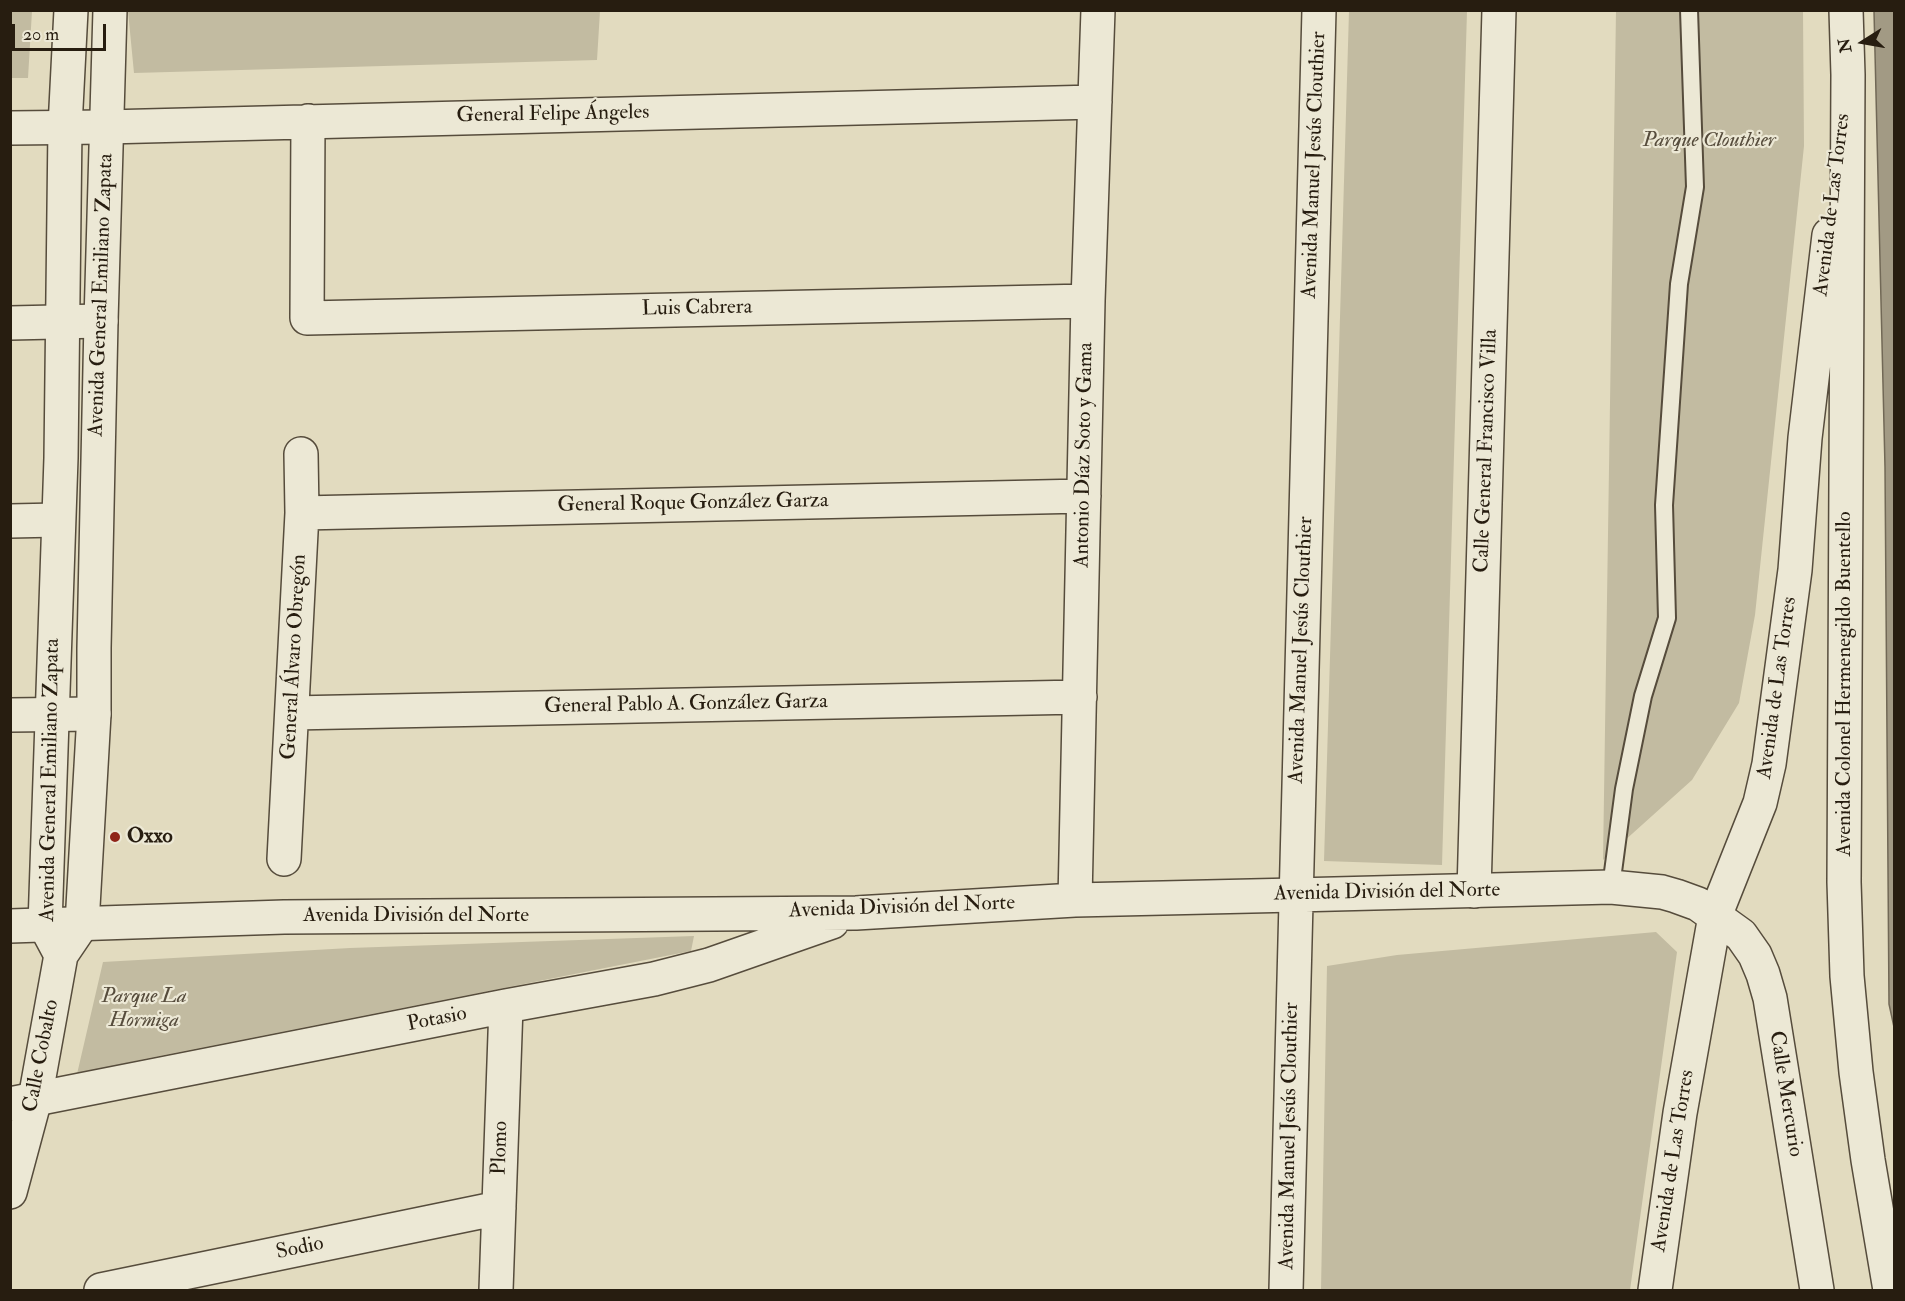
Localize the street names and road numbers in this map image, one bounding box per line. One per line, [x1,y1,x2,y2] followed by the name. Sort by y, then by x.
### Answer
[1298,31,1332,299] street label: Avenida Manuel Jesús Clouthier
[456,101,650,129] street label: General Felipe Ángeles
[1809,112,1857,298] street label: Avenida de Las Torres
[84,153,120,437] street label: Avenida General Emiliano Zapata
[642,295,752,323] street label: Luis Cabrera
[1470,329,1504,573] street label: Calle General Francisco Villa
[1070,342,1100,568] street label: Antonio Díaz Soto y Gama
[557,489,829,519] street label: General Roque González Garza
[1832,511,1858,857] street label: Avenida Colonel Hermenegildo Buentello
[1285,516,1319,784] street label: Avenida Manuel Jesús Clouthier
[277,554,313,760] street label: General Álvaro Obregón
[1753,595,1803,781] street label: Avenida de Las Torres
[36,638,66,922] street label: Avenida General Emiliano Zapata
[544,690,828,720] street label: General Pablo A. González Garza
[1274,878,1500,908] street label: Avenida División del Norte
[789,891,1015,925] street label: Avenida División del Norte
[303,903,529,929] street label: Avenida División del Norte
[19,997,65,1115] street label: Calle Cobalto
[405,1002,469,1038] street label: Potasio
[1275,1002,1305,1270] street label: Avenida Manuel Jesús Clouthier
[1763,1029,1807,1159] street label: Calle Mercurio
[1647,1068,1701,1254] street label: Avenida de Las Torres
[487,1121,515,1175] street label: Plomo
[274,1232,326,1266] street label: Sodio

